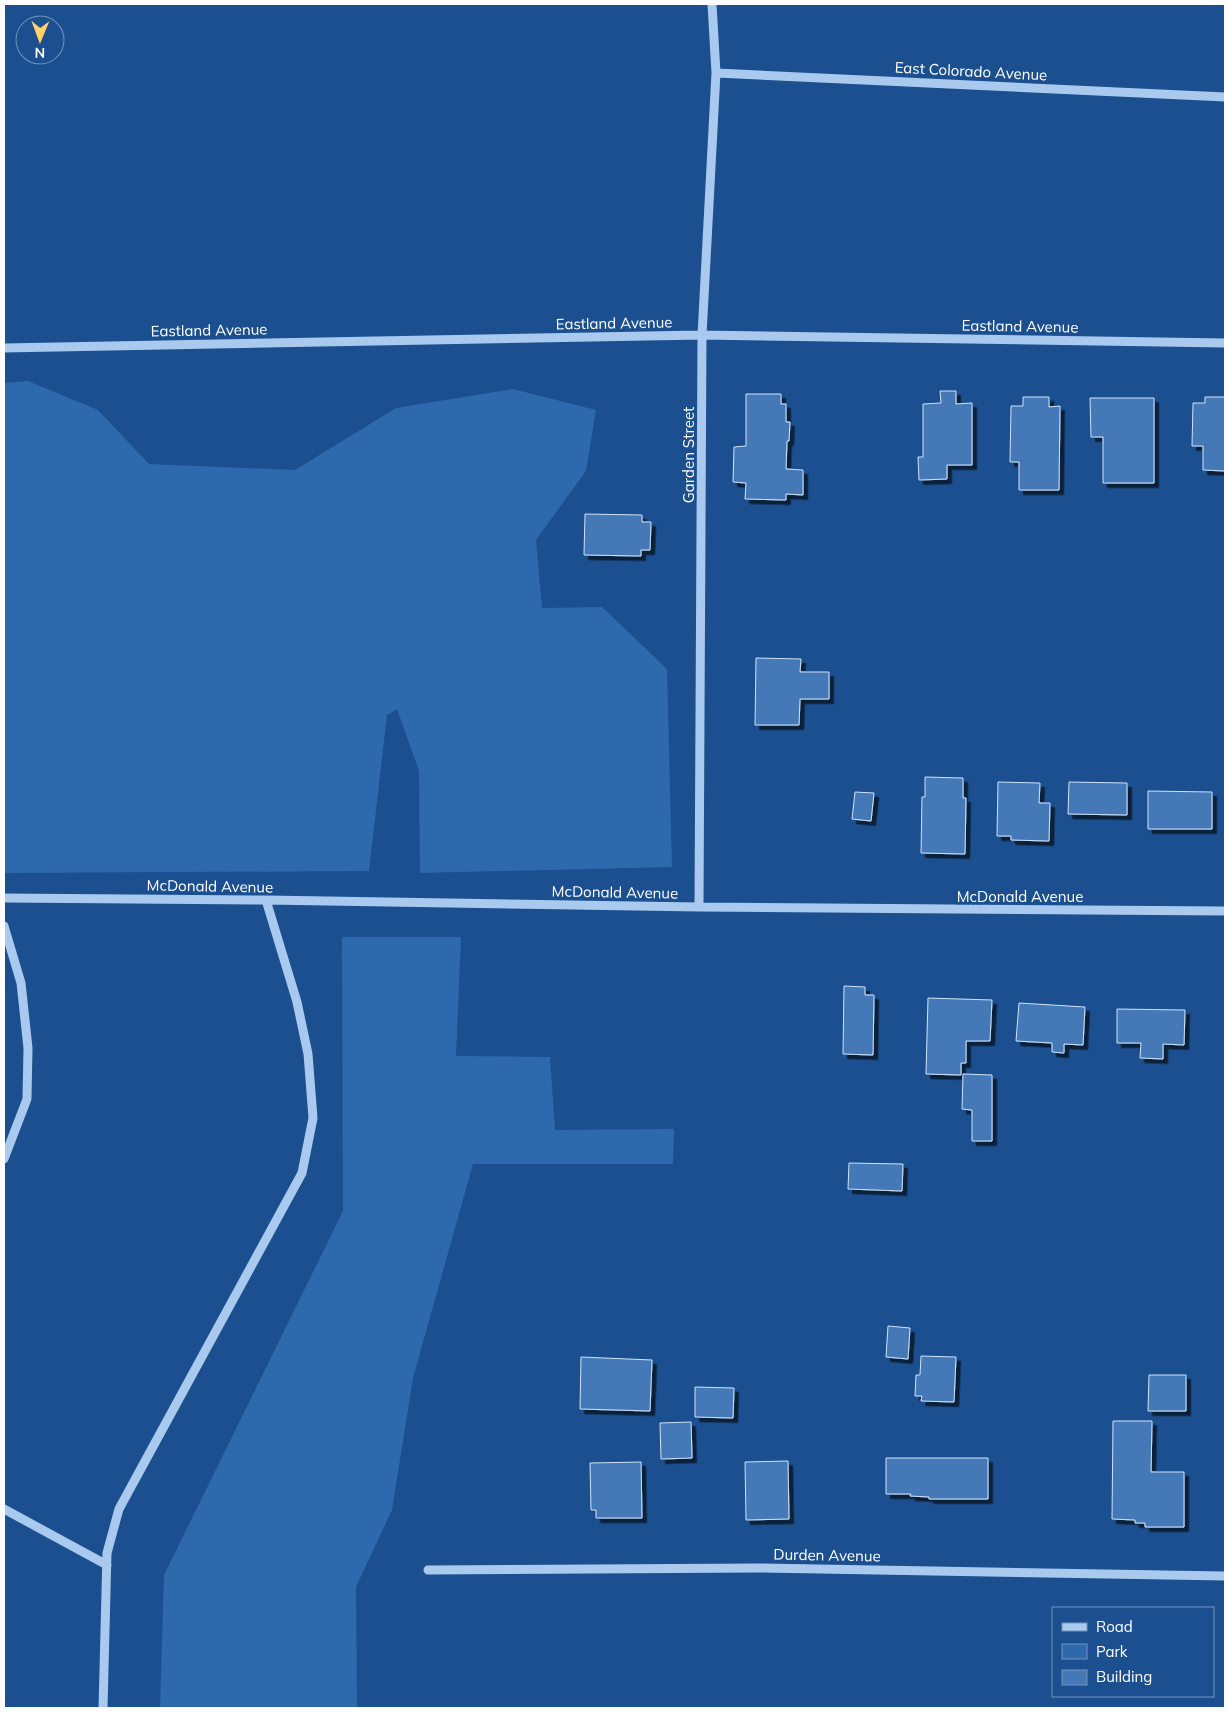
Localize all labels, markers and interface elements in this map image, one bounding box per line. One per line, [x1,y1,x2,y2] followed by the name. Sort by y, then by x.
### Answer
[15,15,65,65] north arrow
[34,44,45,62] text: N
[894,58,1048,84] street label: East Colorado Avenue
[555,312,673,334] street label: Eastland Avenue
[961,315,1079,337] street label: Eastland Avenue
[150,319,268,341] street label: Eastland Avenue
[679,407,698,503] street label: Garden Street
[147,875,273,897] street label: McDonald Avenue
[552,881,678,903] street label: McDonald Avenue
[957,887,1083,906] street label: McDonald Avenue
[773,1545,881,1565] street label: Durden Avenue
[1052,1607,1214,1697] legend
[1096,1617,1133,1636] text: Road
[1096,1642,1128,1661] text: Park
[1096,1667,1152,1686] text: Building

